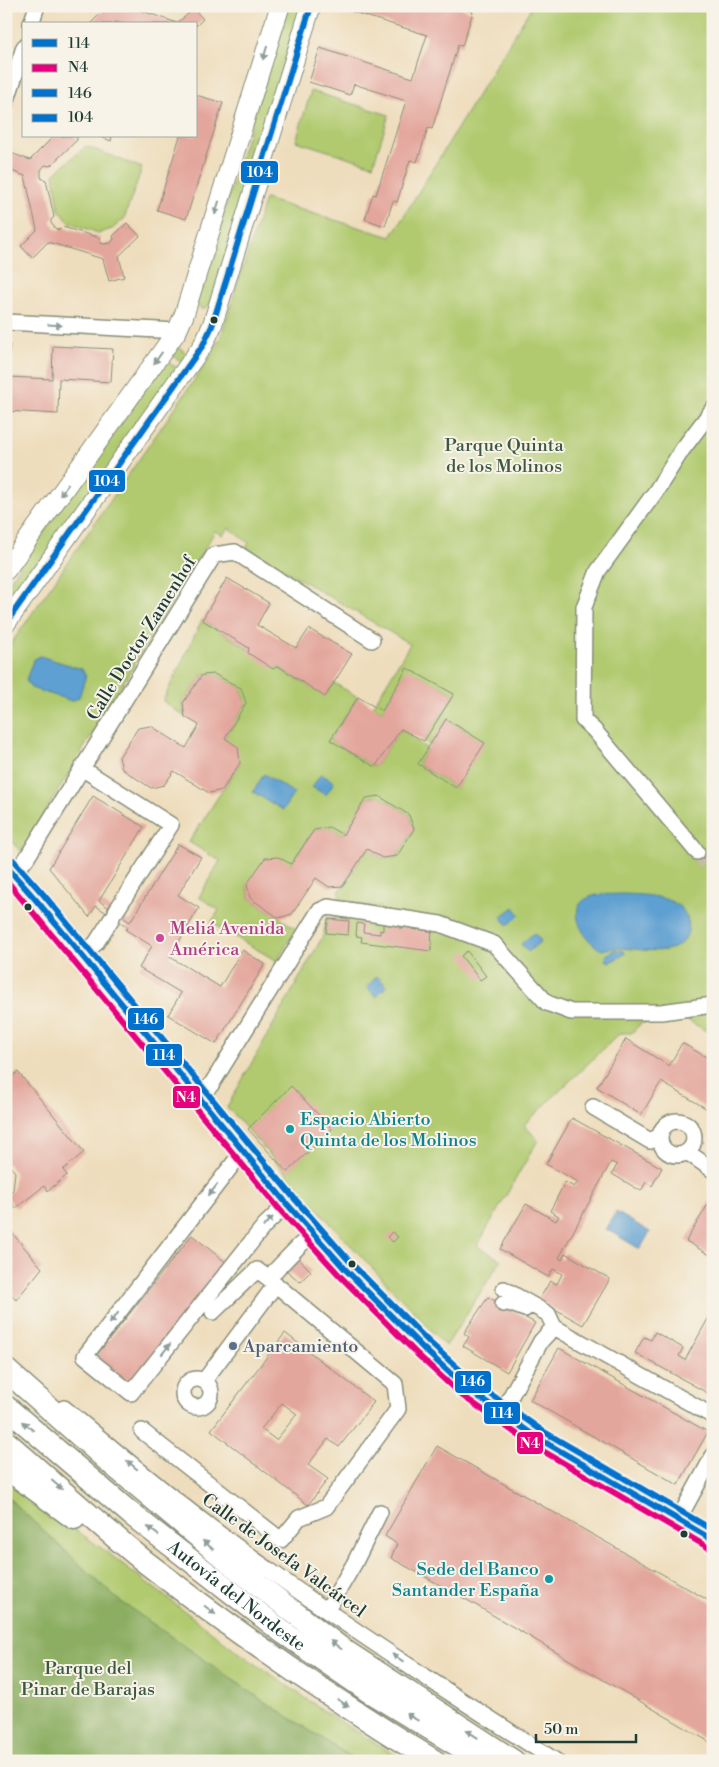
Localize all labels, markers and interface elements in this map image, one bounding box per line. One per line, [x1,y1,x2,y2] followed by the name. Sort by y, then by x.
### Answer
[22,22,198,138] legend
[68,34,90,53] text: 114
[261,45,269,60] one-way arrow
[68,58,88,77] text: N4
[68,84,92,103] text: 146
[68,108,93,127] text: 104
[240,160,279,184] line badge: 104
[247,164,273,182] text: 104
[213,201,221,216] one-way arrow
[209,315,219,325] unlabelled marker
[47,322,63,330] one-way arrow
[153,351,163,365] one-way arrow
[444,434,564,478] park label: Parque Quinta de los Molinos
[88,469,126,493] line badge: 104
[94,473,120,491] text: 104
[59,483,69,497] one-way arrow
[81,551,202,725] street label: Calle Doctor Zamenhof
[23,902,33,912] unlabelled marker
[169,917,285,961] place label: Meliá Avenida América
[154,932,166,944] marker: Meliá Avenida América
[127,1007,165,1031] line badge: 146
[134,1011,158,1029] text: 146
[145,1043,183,1067] line badge: 114
[153,1047,175,1065] text: 114
[172,1085,201,1109] line badge: N4
[176,1089,196,1107] text: N4
[300,1108,477,1152] place label: Espacio Abierto Quinta de los Molinos
[284,1123,296,1135] marker: Espacio Abierto Quinta de los Molinos
[208,1183,218,1197] one-way arrow
[262,1216,274,1228] one-way arrow
[347,1259,357,1269] unlabelled marker
[108,1311,119,1324] one-way arrow
[242,1335,358,1358] place label: Aparcamiento
[227,1340,239,1352] marker: Aparcamiento
[161,1342,172,1355] one-way arrow
[454,1370,492,1394] line badge: 146
[461,1373,485,1391] text: 146
[483,1401,521,1425] line badge: 114
[491,1405,513,1423] text: 114
[22,1421,35,1432] one-way arrow
[516,1431,544,1455] line badge: N4
[520,1435,540,1453] text: N4
[126,1459,139,1470] one-way arrow
[50,1480,63,1491] one-way arrow
[197,1488,371,1623] street label: Calle de Josefa Valcárcel
[146,1526,159,1536] one-way arrow
[679,1529,689,1539] unlabelled marker
[162,1535,310,1656] street label: Autovía del Nordeste
[202,1539,215,1550] one-way arrow
[392,1558,540,1602] place label: Sede del Banco Santander España
[543,1573,555,1585] marker: Sede del Banco Santander España
[203,1605,217,1615] one-way arrow
[329,1640,343,1650] one-way arrow
[391,1653,404,1663] one-way arrow
[21,1657,155,1701] park label: Parque del Pinar de Barajas
[336,1699,349,1708] one-way arrow
[536,1712,636,1744] scale bar
[406,1713,419,1722] one-way arrow
[544,1720,578,1739] text: 50 m
[465,1729,479,1739] one-way arrow

